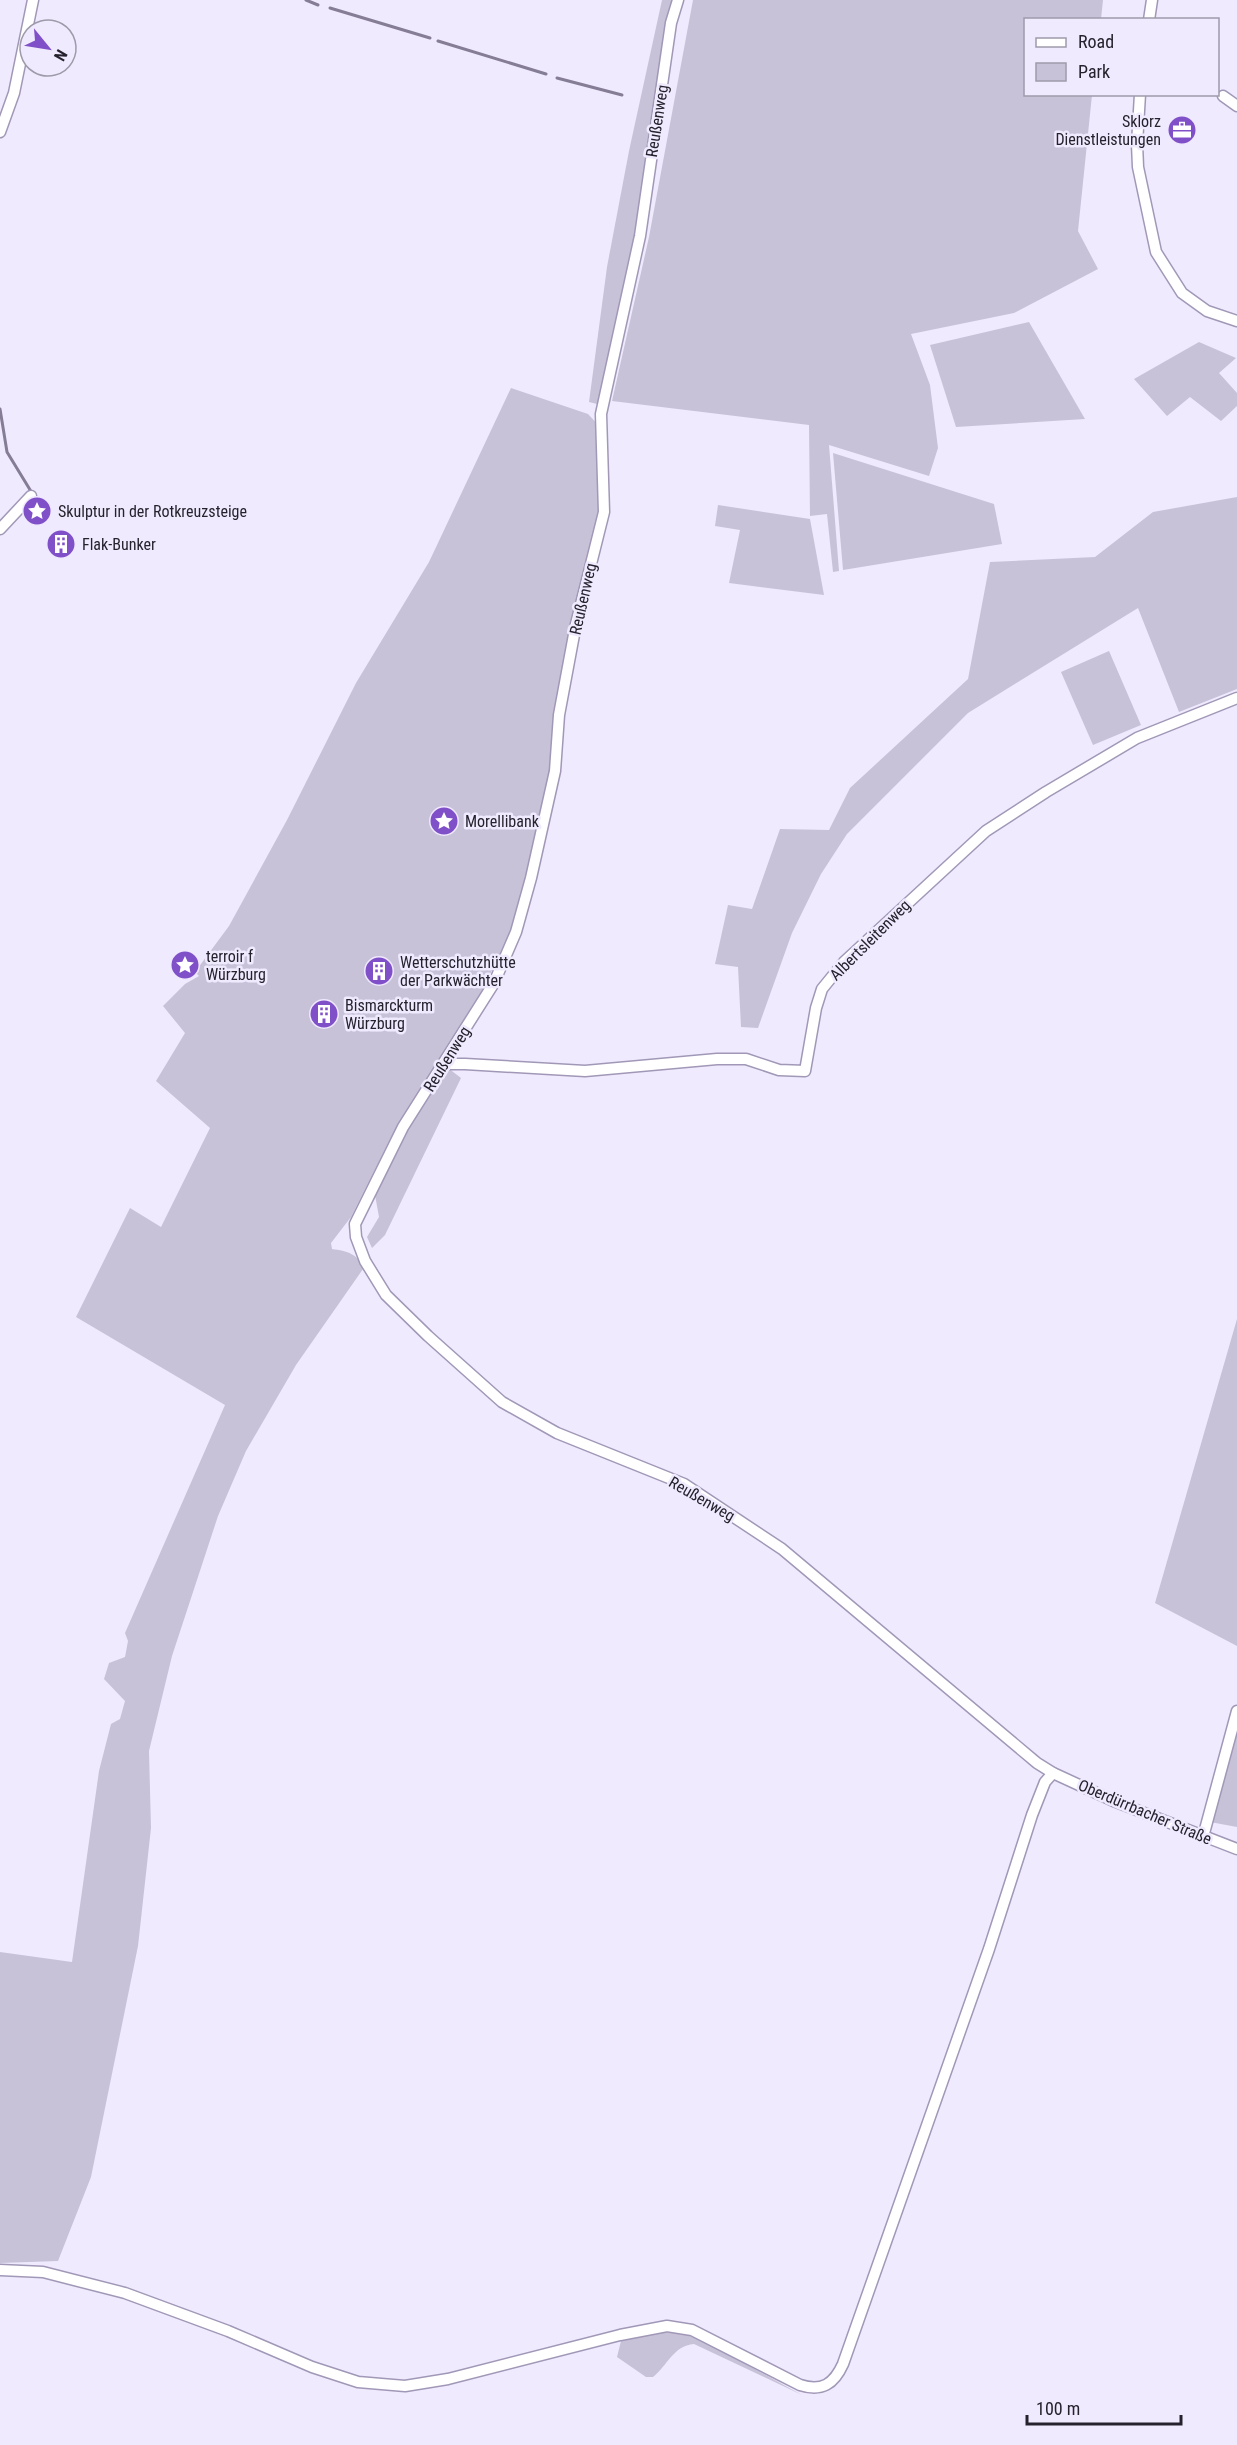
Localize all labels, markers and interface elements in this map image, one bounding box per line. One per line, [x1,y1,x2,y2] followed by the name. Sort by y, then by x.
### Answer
[18,18,78,78] north arrow
[1024,18,1219,96] legend
[1078,31,1114,52] text: Road
[50,46,71,64] text: N
[1078,61,1110,82] text: Park
[642,83,672,159] street label: Reußenweg
[1055,112,1161,149] place label: Sklorz Dienstleistungen
[1166,114,1198,146] office icon: Sklorz Dienstleistungen
[21,495,53,527] place icon: Skulptur in der Rotkreuzsteige
[58,502,247,521] place label: Skulptur in der Rotkreuzsteige
[45,528,77,560] building icon: Flak-Bunker
[82,535,156,554] place label: Flak-Bunker
[566,561,600,637] street label: Reußenweg
[428,805,460,837] place icon: Morellibank
[465,812,540,831] place label: Morellibank
[826,896,914,984] street label: Albertsleitenweg
[206,947,266,984] place label: terroir f Würzburg
[169,949,201,981] place icon: terroir f Würzburg
[400,953,516,990] place label: Wetterschutzhütte der Parkwächter
[363,955,395,987] building icon: Wetterschutzhütte der Parkwächter
[345,996,433,1033] place label: Bismarckturm Würzburg
[308,998,340,1030] building icon: Bismarckturm Würzburg
[420,1023,474,1095] street label: Reußenweg
[666,1472,738,1526] street label: Reußenweg
[1075,1775,1215,1849] street label: Oberdürrbacher Straße
[1027,2388,1182,2426] scale bar
[1036,2398,1080,2419] text: 100 m

